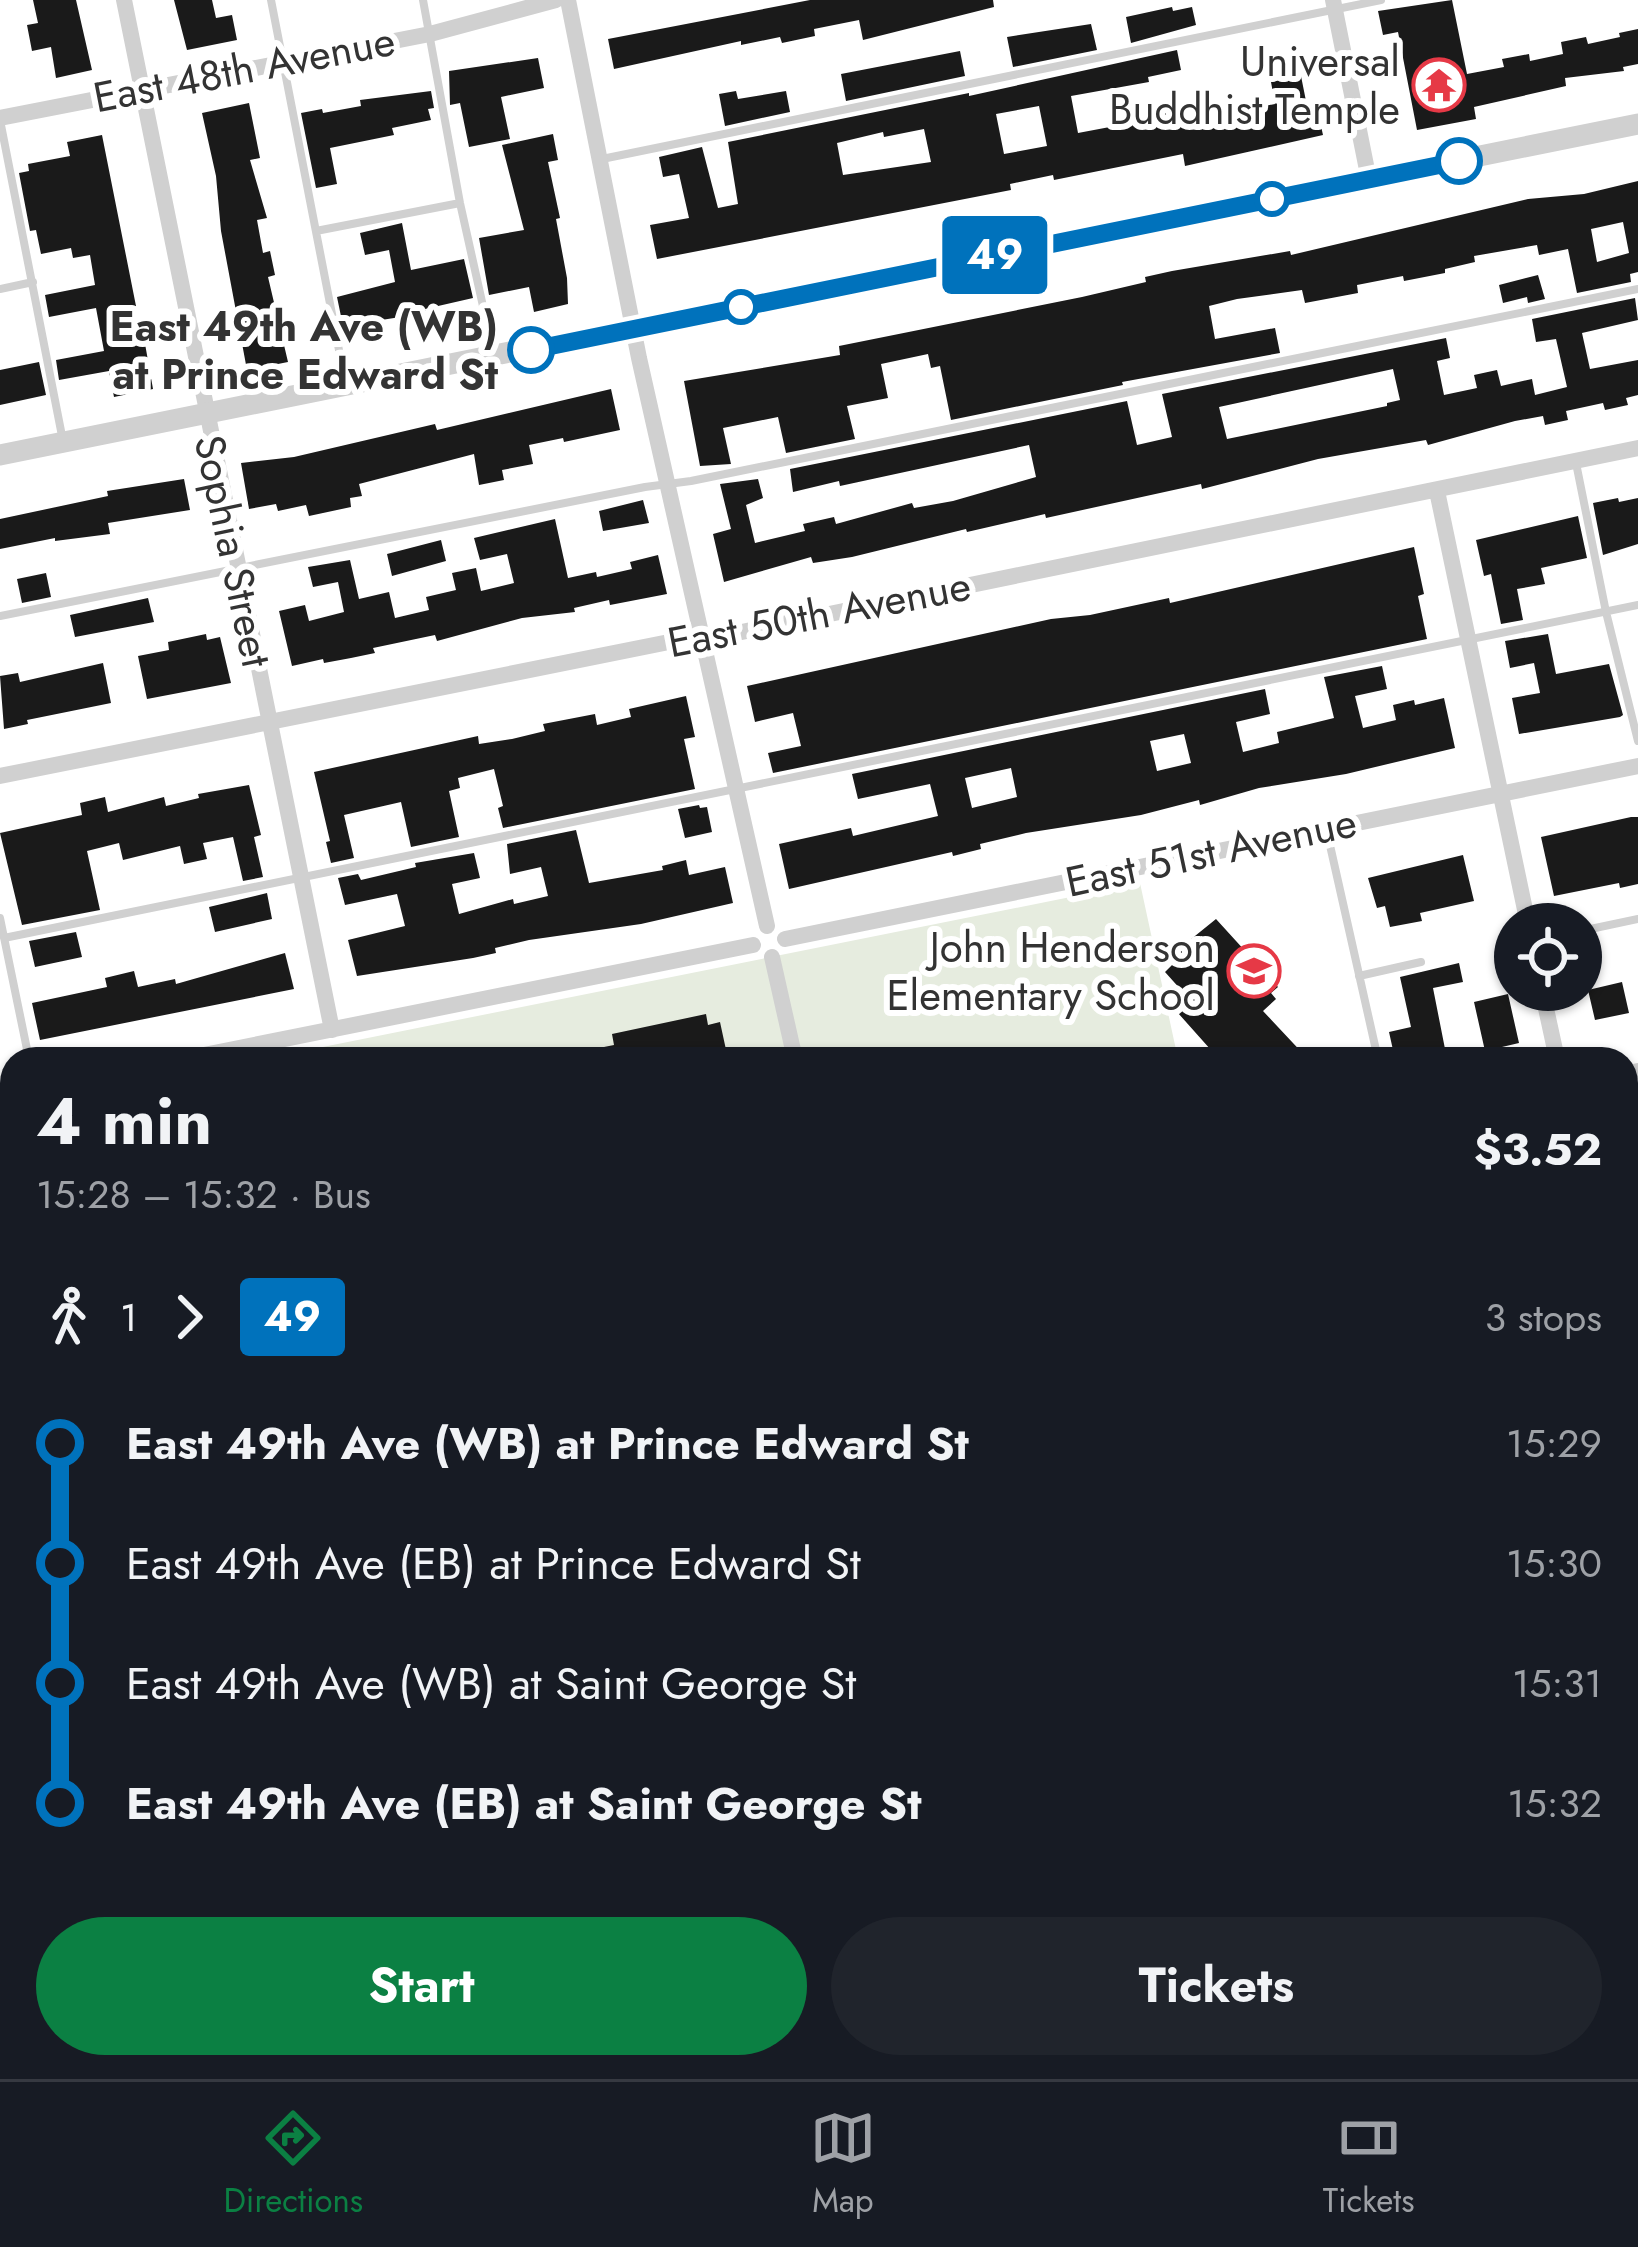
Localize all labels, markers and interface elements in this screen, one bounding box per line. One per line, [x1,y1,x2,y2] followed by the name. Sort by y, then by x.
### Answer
[88,10,400,128] street label: East 48th Avenue
[1109,31,1400,140] place label: Universal Buddhist Temple
[1411,57,1467,113] temple icon: Universal Buddhist Temple
[1437,139,1481,183] unlabelled marker
[1256,183,1288,215] unlabelled marker
[941,216,1049,294] line badge: 49
[966,224,1024,285] text: 49
[725,291,757,323] unlabelled marker
[109,296,499,405] place label: East 49th Ave (WB) at Prince Edward St
[509,328,553,372] marker: East 49th Ave (WB) at Prince Edward St
[179,429,287,673] street label: Sophia Street
[662,555,976,673] street label: East 50th Avenue
[1060,791,1362,913] street label: East 51st Avenue
[1494,903,1602,1011] map controls
[1494,903,1602,1011] button: locate
[886,917,1215,1026] place label: John Henderson Elementary School
[1226,943,1282,999] school or university icon: John Henderson Elementary School
[36,1073,212,1169] text: 4 min
[1474,1117,1602,1182] text: $3.52
[36,1166,371,1223] text: 15:28 – 15:32 · Bus
[36,1284,102,1350] icon: walk
[156,1284,222,1350] icon: forward
[264,1286,321,1347] text: 49
[120,1289,138,1346] text: 1
[1485,1289,1602,1346] text: 3 stops
[126,1411,969,1476] text: East 49th Ave (WB) at Prince Edward St
[1506,1415,1602,1472] text: 15:29
[126,1531,861,1596] text: East 49th Ave (EB) at Prince Edward St
[1506,1535,1602,1592] text: 15:30
[126,1651,856,1716] text: East 49th Ave (WB) at Saint George St
[1512,1655,1602,1712] text: 15:31
[126,1771,922,1836] text: East 49th Ave (EB) at Saint George St
[1507,1775,1602,1832] text: 15:32
[36,1917,807,2055] button: Start
[831,1917,1602,2055] button: Tickets
[223,2105,363,2224] tab: Directions
[810,2105,876,2224] tab: Map
[1323,2105,1415,2224] tab: Tickets

